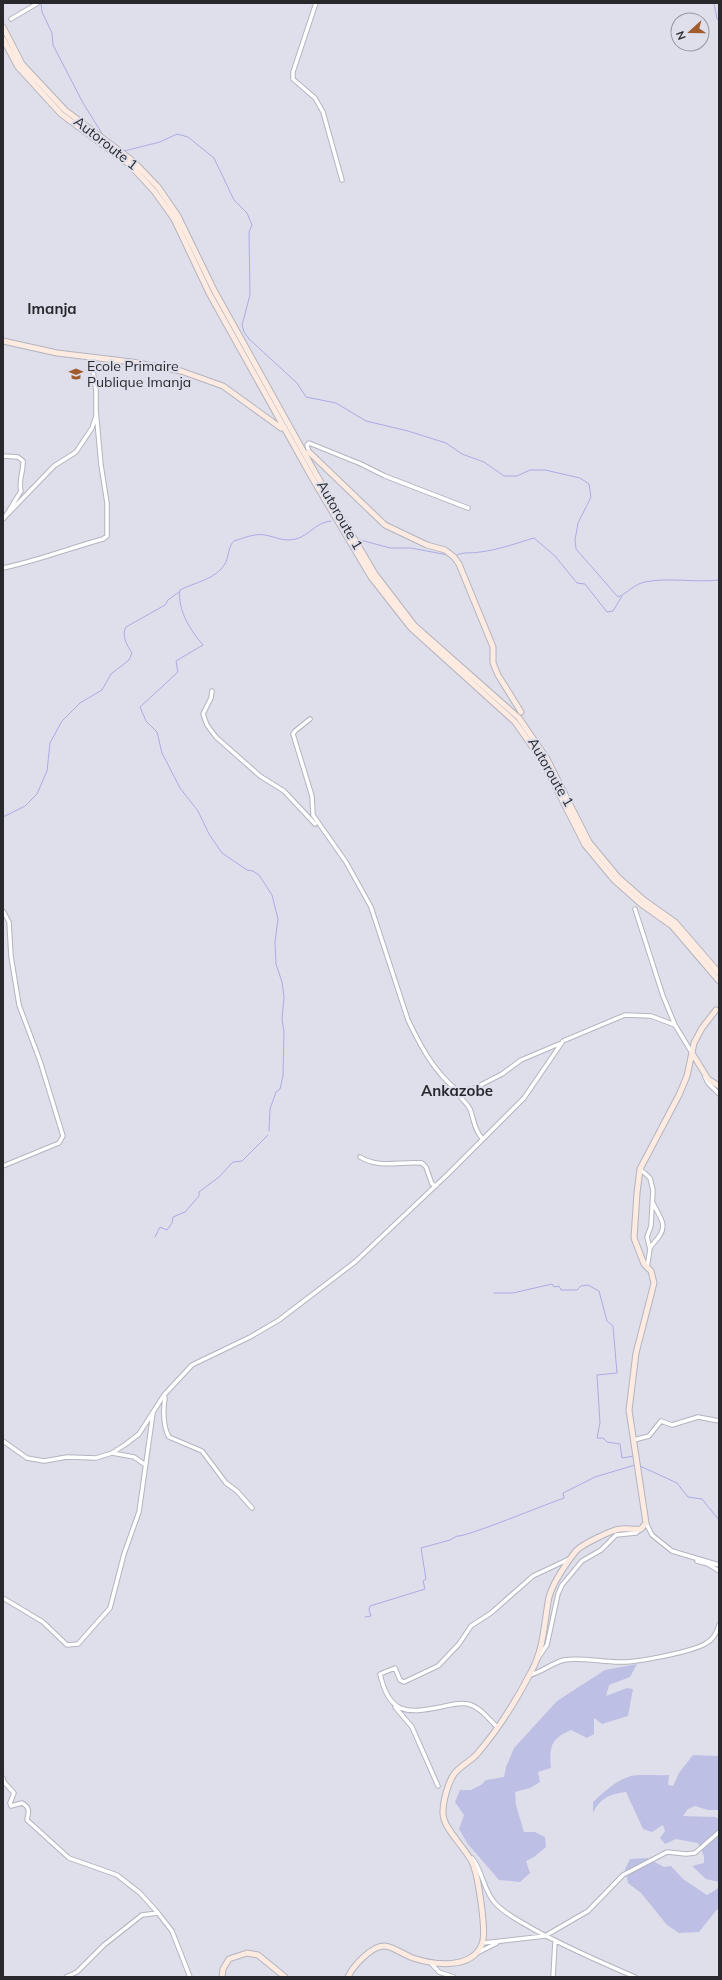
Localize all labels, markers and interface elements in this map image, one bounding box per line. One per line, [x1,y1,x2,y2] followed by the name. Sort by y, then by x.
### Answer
[670,12,710,52] north arrow
[673,29,689,42] text: N
[70,112,142,174] street label: Autoroute 1
[27,299,77,318] district label: Imanja
[87,357,191,391] place label: Ecole Primaire Publique Imanja
[68,366,84,382] school or university icon: Ecole Primaire Publique Imanja
[313,477,367,553] street label: Autoroute 1
[524,734,578,810] street label: Autoroute 1
[421,1081,493,1100] district label: Ankazobe

